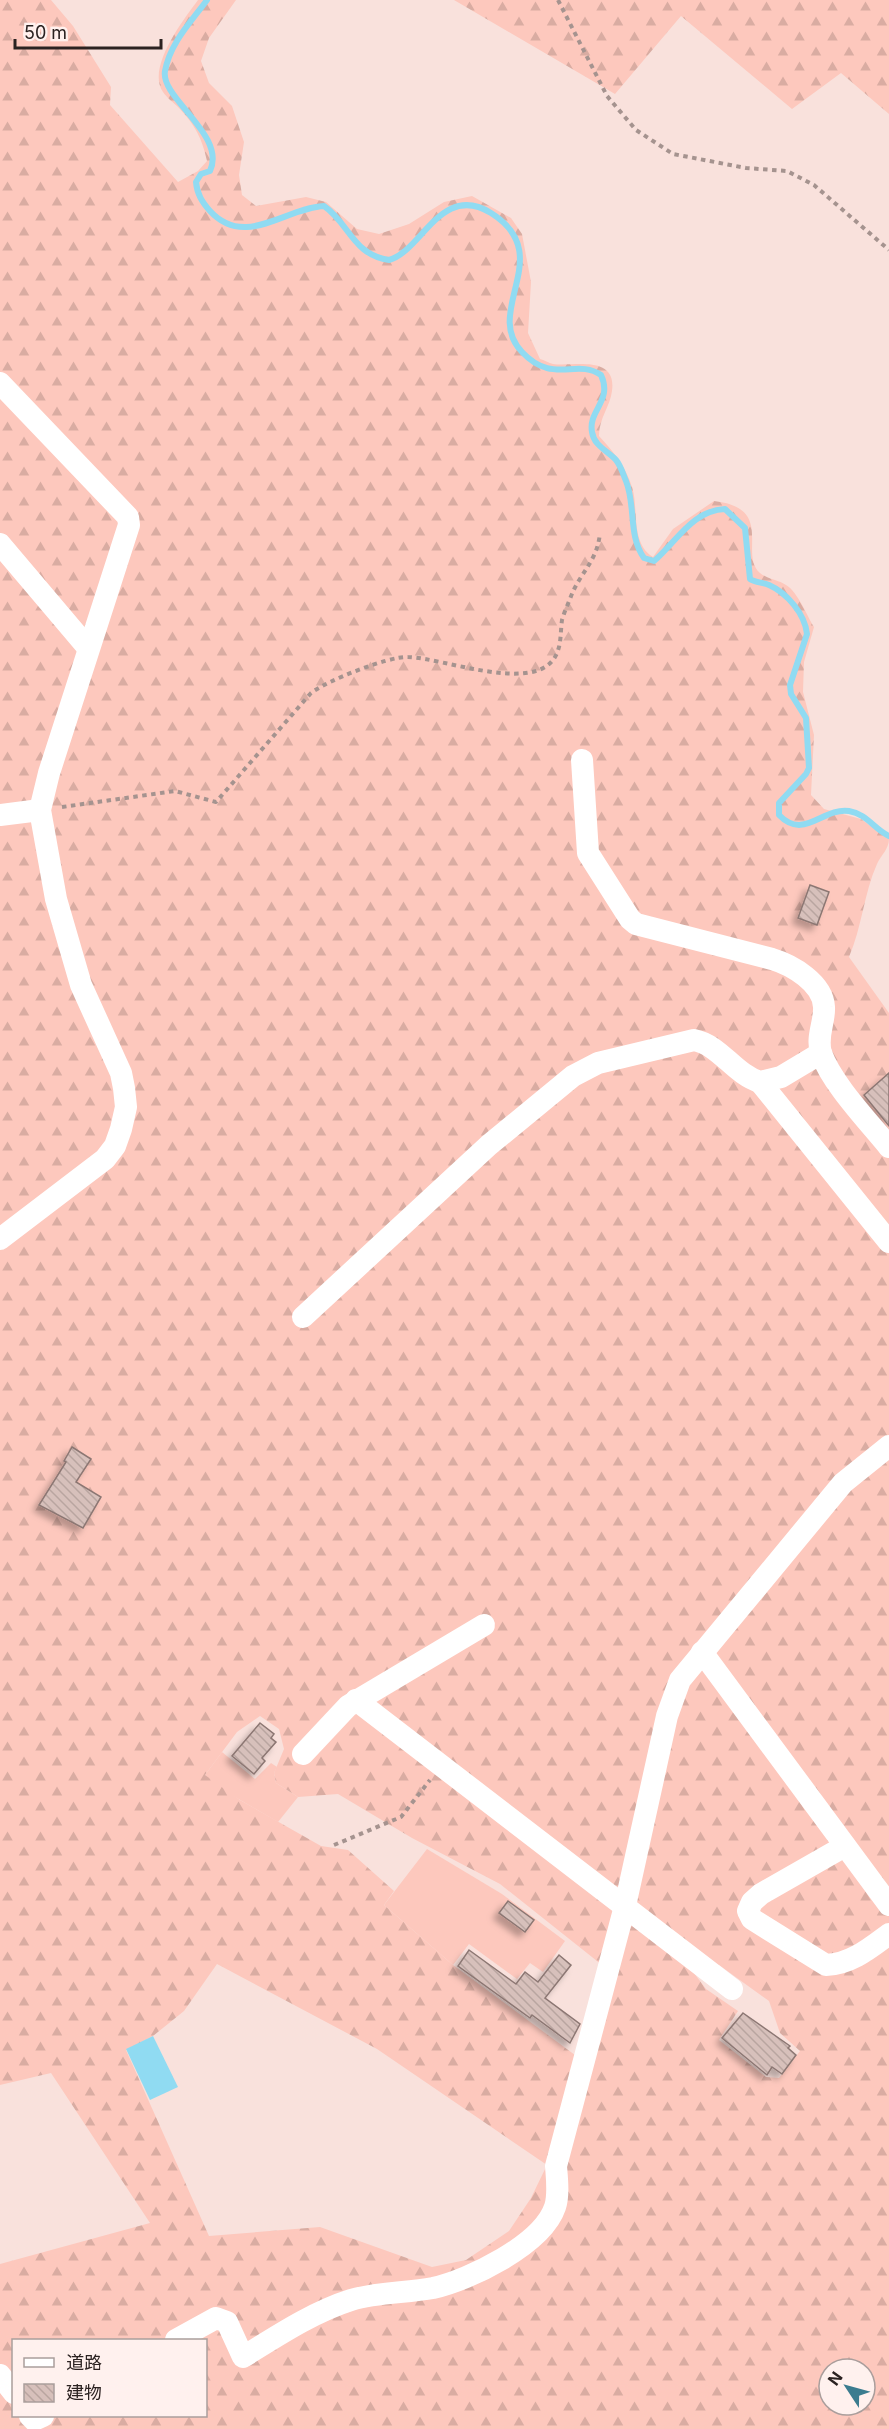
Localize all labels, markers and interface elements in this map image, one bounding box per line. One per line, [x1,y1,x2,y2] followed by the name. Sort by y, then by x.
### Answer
[15,12,160,50] scale bar
[24,22,67,43] text: 50 m
[12,2339,207,2417] legend
[66,2352,102,2373] text: 道路
[817,2357,877,2417] north arrow
[823,2367,847,2389] text: N
[66,2382,102,2403] text: 建物

